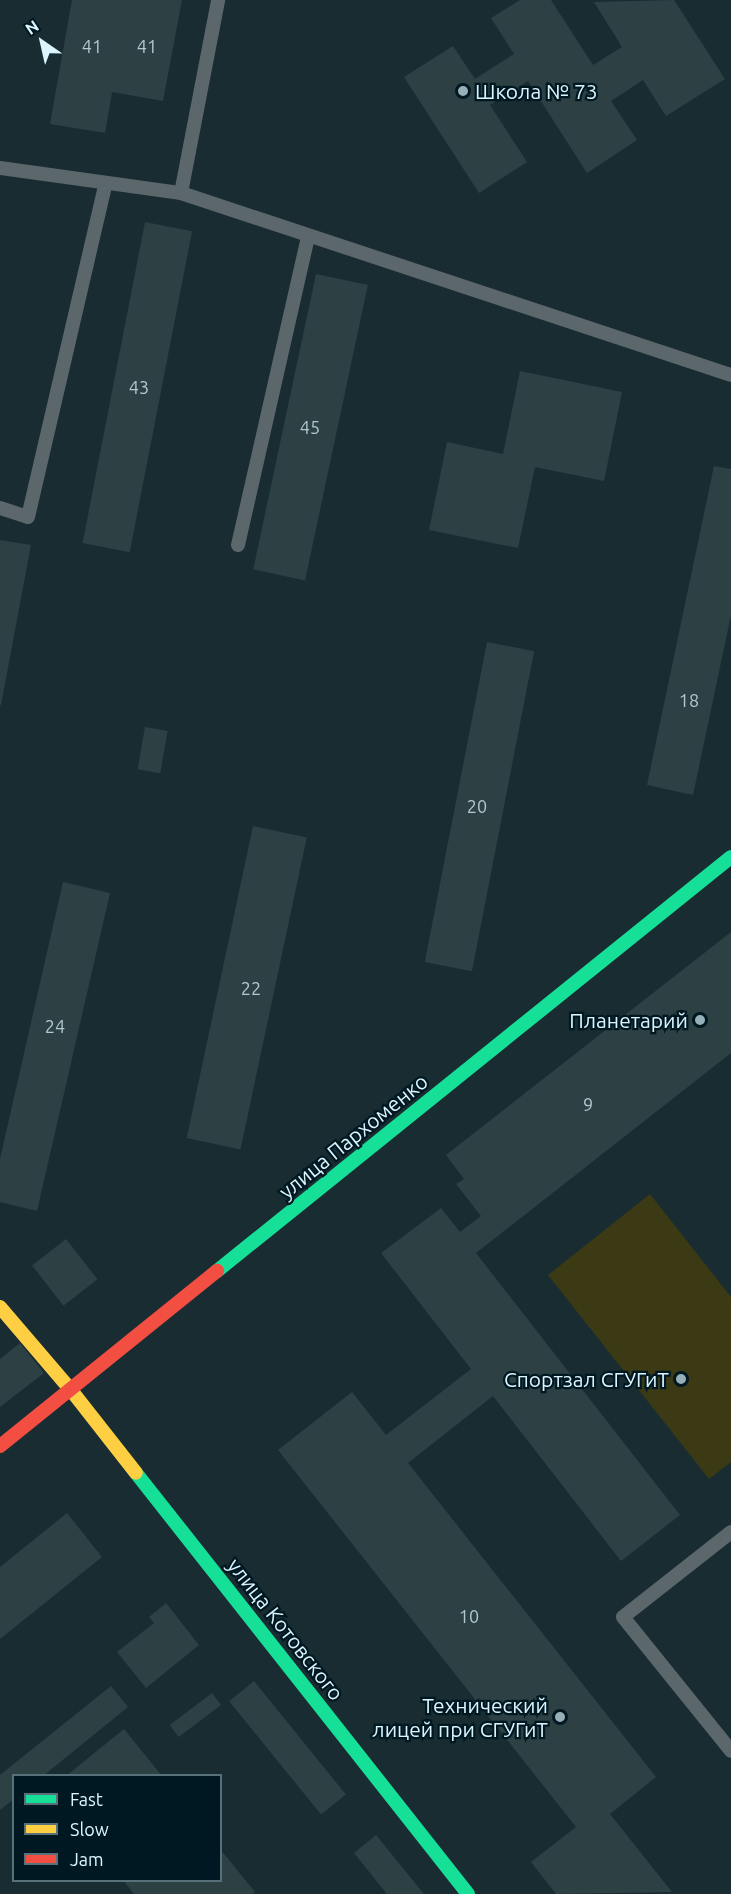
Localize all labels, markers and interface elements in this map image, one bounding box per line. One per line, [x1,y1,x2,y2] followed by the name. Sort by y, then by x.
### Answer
[12,12,72,72] north arrow
[22,16,42,38] text: N
[82,35,102,57] house number: 41
[137,35,157,57] house number: 41
[475,78,598,104] place label: Школа № 73
[456,84,470,98] marker: Школа № 73
[129,376,149,398] house number: 43
[300,416,320,438] house number: 45
[679,689,699,711] house number: 18
[467,795,487,817] house number: 20
[241,977,261,999] house number: 22
[569,1007,688,1033] place label: Планетарий
[693,1013,707,1027] marker: Планетарий
[45,1015,65,1037] house number: 24
[274,1068,432,1204] street label: улица Пархоменко
[583,1093,593,1115] house number: 9
[504,1366,669,1392] place label: Спортзал СГУГиТ
[674,1372,688,1386] marker: Спортзал СГУГиТ
[223,1553,349,1705] street label: улица Котовского
[459,1605,479,1627] house number: 10
[372,1692,548,1742] place label: Технический лицей при СГУГиТ
[553,1710,567,1724] marker: Технический лицей при СГУГиТ
[12,1774,222,1882] legend
[70,1789,103,1809] text: Fast
[70,1819,109,1839] text: Slow
[70,1849,104,1869] text: Jam

